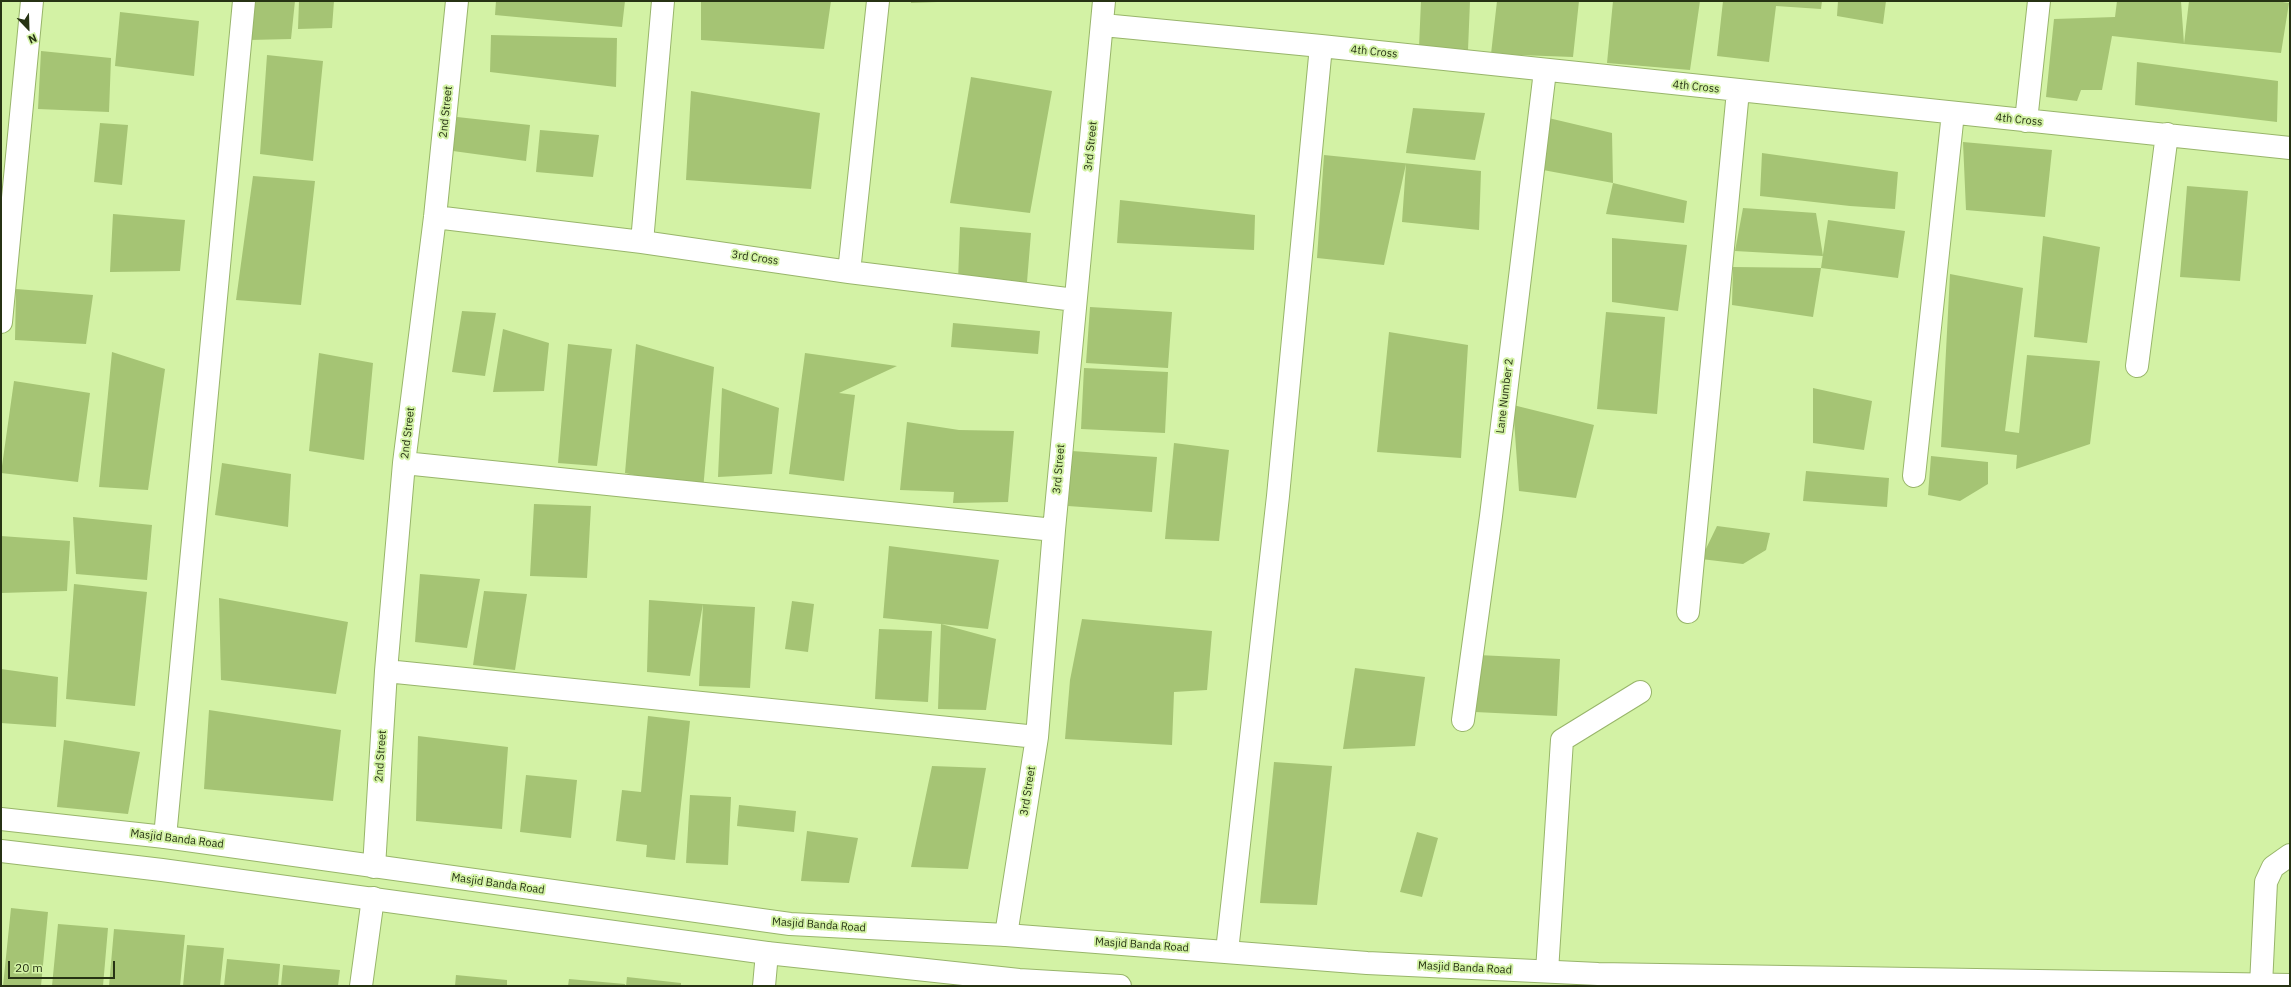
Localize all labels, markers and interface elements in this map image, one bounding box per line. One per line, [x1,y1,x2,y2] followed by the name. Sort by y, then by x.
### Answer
[8,8,48,48] north arrow
[26,31,39,47] text: N
[1350,43,1398,61] street label: 4th Cross
[1672,78,1720,96] street label: 4th Cross
[437,85,455,139] street label: 2nd Street
[1995,111,2043,129] street label: 4th Cross
[1082,121,1100,171] street label: 3rd Street
[731,248,779,268] street label: 3rd Cross
[1494,358,1516,434] street label: Lane Number 2
[398,406,418,460] street label: 2nd Street
[1050,444,1068,494] street label: 3rd Street
[373,730,389,782] street label: 2nd Street
[1018,765,1038,817] street label: 3rd Street
[130,827,224,851] street label: Masjid Banda Road
[450,871,546,897] street label: Masjid Banda Road
[772,915,866,935] street label: Masjid Banda Road
[1095,935,1189,955] street label: Masjid Banda Road
[10,953,117,979] scale bar
[1418,959,1512,977] street label: Masjid Banda Road
[15,960,43,975] text: 20 m

